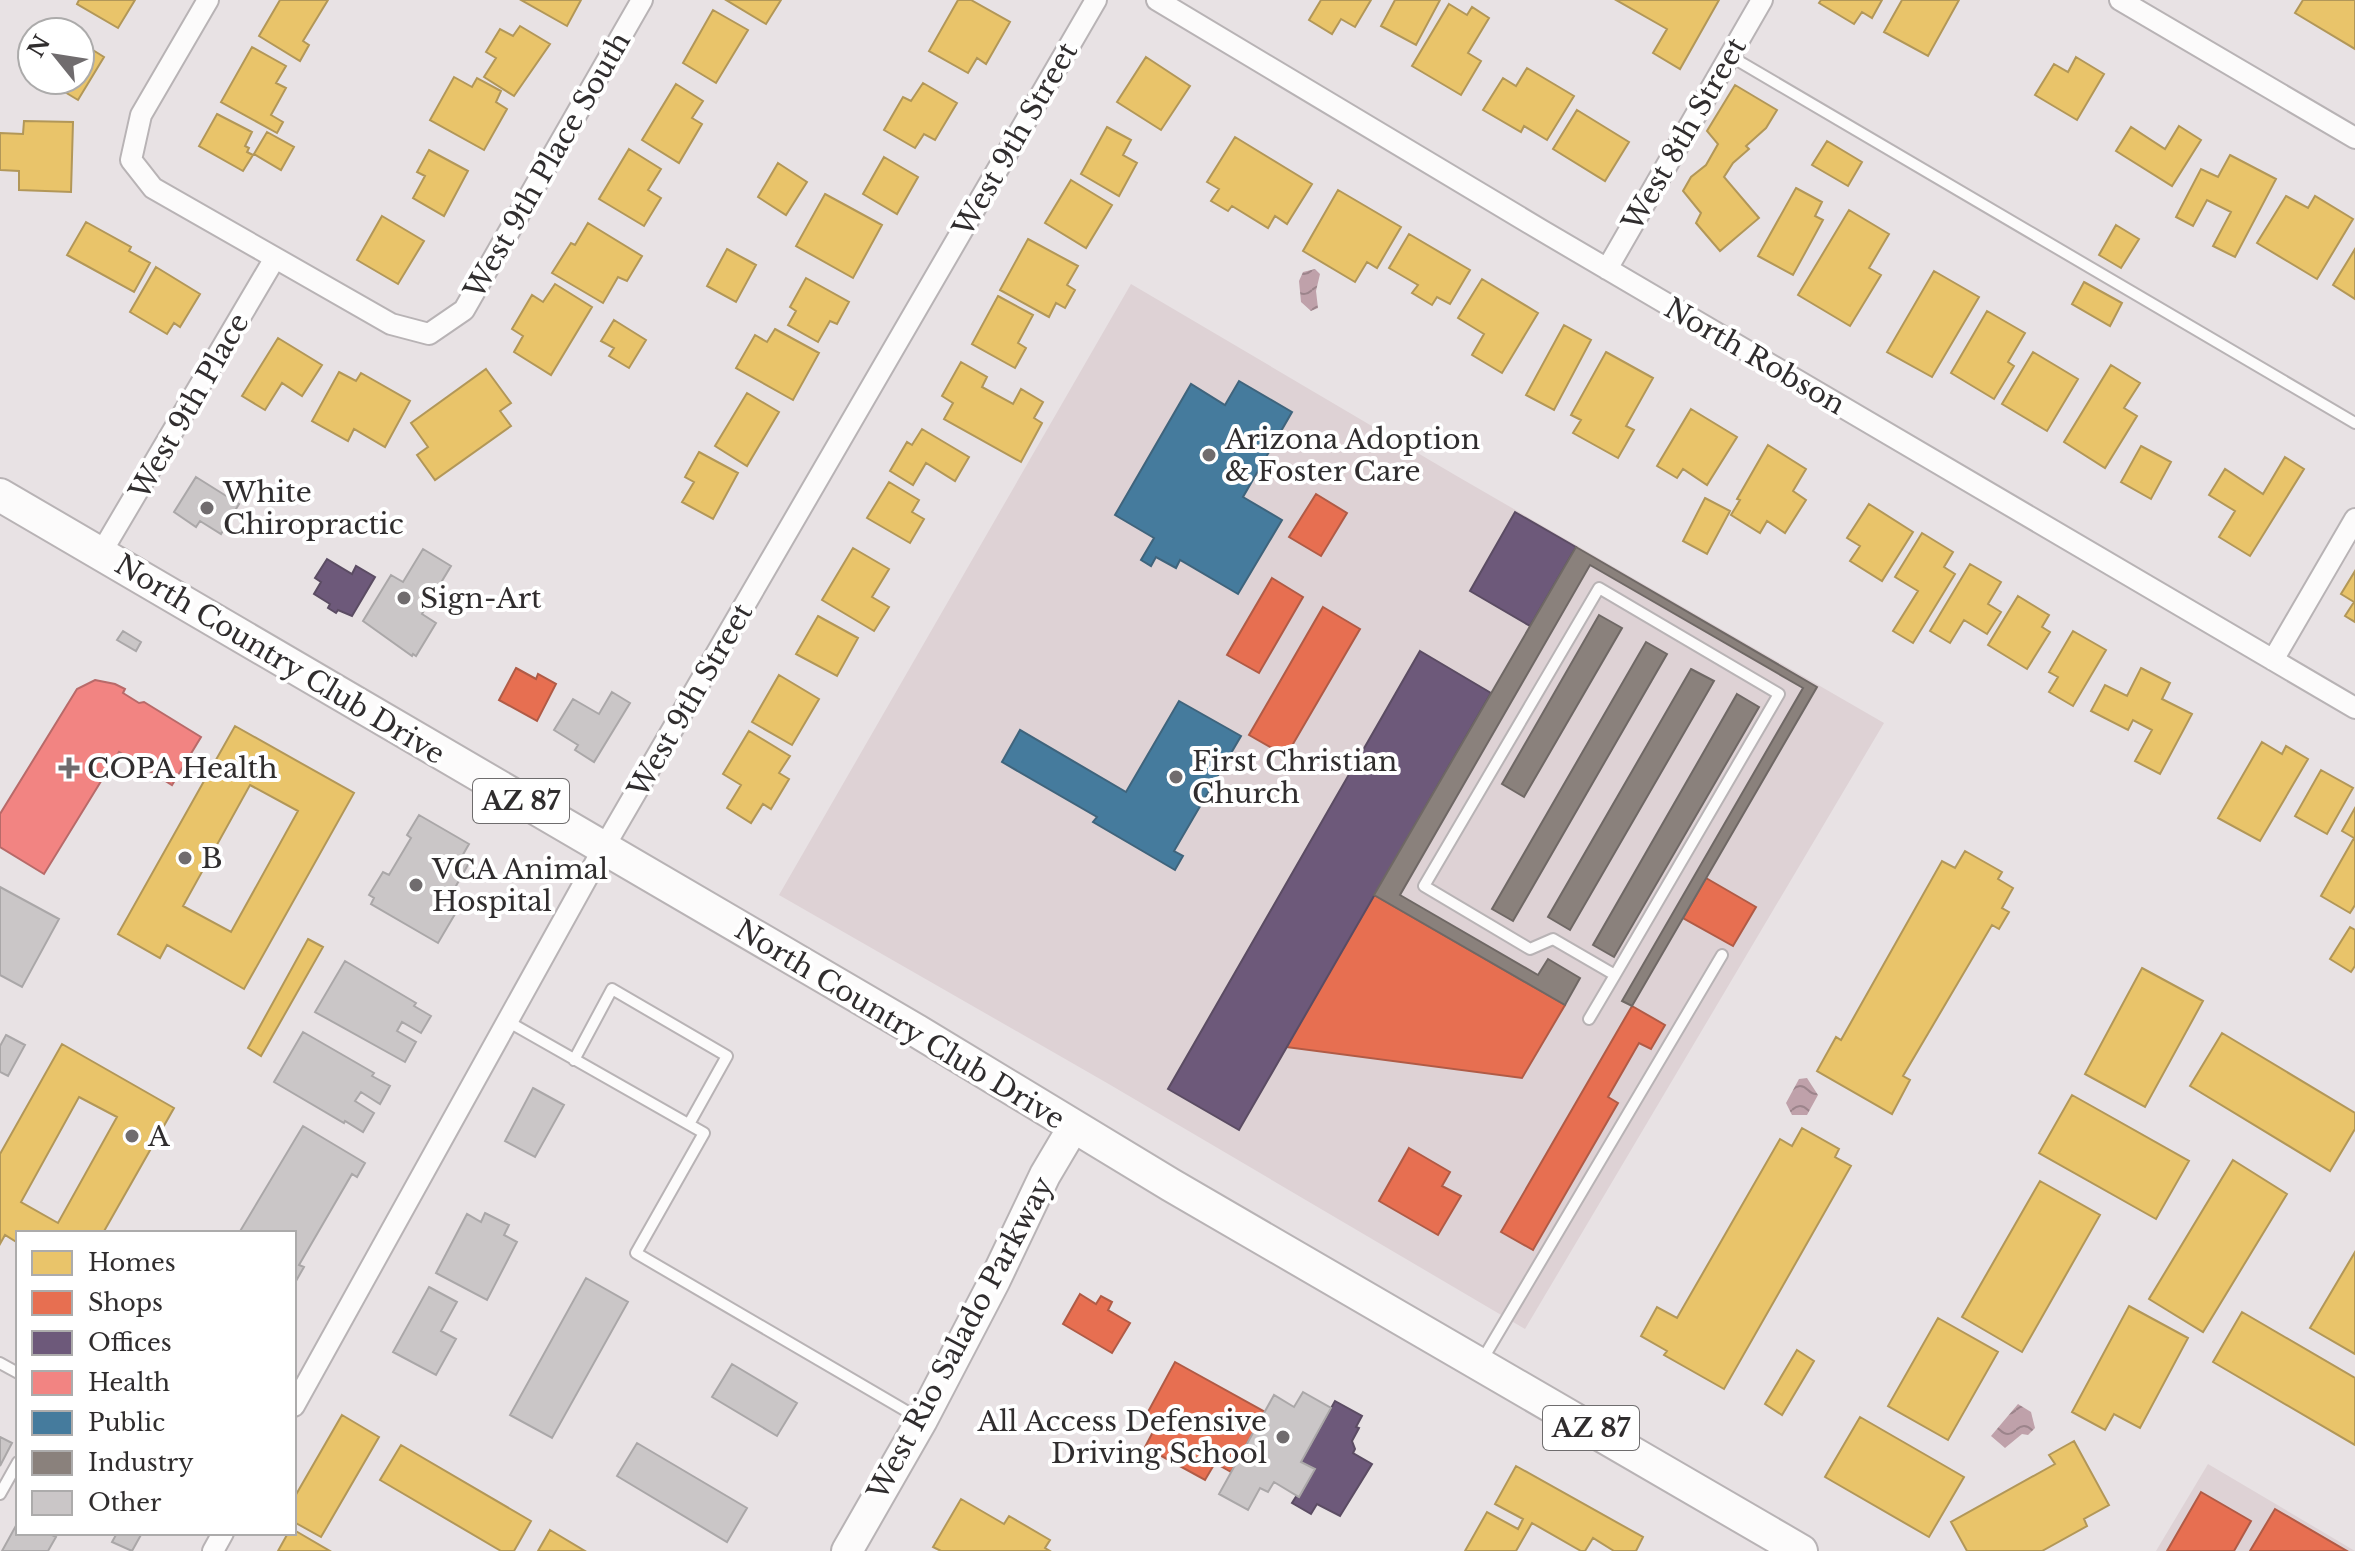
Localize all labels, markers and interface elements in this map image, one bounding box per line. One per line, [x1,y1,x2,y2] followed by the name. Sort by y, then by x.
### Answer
[16,16,96,96] north arrow
[456,26,638,306] street label: West 9th Place South
[22,30,56,62] text: N
[1614,31,1754,238] street label: West 8th Street
[945,36,1085,243] street label: West 9th Street
[1658,291,1851,422] street label: North Robson
[122,307,257,506] street label: West 9th Place
[1224,422,1480,489] place label: Arizona Adoption & Foster Care
[1200,446,1218,464] marker: Arizona Adoption & Foster Care
[222,475,404,542] place label: White Chiropractic
[198,499,216,517] marker: White Chiropractic
[109,547,451,772] street label: North Country Club Drive
[420,581,542,616] place label: Sign-Art
[395,589,413,607] marker: Sign-Art
[620,597,760,804] street label: West 9th Street
[1192,744,1397,811] place label: First Christian Church
[87,751,277,786] place label: COPA Health
[58,757,80,779] marker: COPA Health
[1167,768,1185,786] marker: First Christian Church
[473,779,569,823] road number: AZ 87
[201,841,222,876] place label: B
[176,849,194,867] marker: B
[431,852,608,919] place label: VCA Animal Hospital
[407,876,425,894] marker: VCA Animal Hospital
[729,912,1071,1137] street label: North Country Club Drive
[147,1119,170,1154] place label: A
[123,1127,141,1145] marker: A
[860,1171,1061,1507] street label: West Rio Salado Parkway
[16,1231,296,1535] legend
[88,1248,176,1277] text: Homes
[88,1288,163,1317] text: Shops
[88,1328,172,1357] text: Offices
[88,1368,170,1397] text: Health
[977,1404,1267,1471] place label: All Access Defensive Driving School
[1543,1406,1639,1450] road number: AZ 87
[88,1408,165,1437] text: Public
[1274,1428,1292,1446] marker: All Access Defensive Driving School
[88,1448,194,1477] text: Industry
[88,1488,162,1517] text: Other

